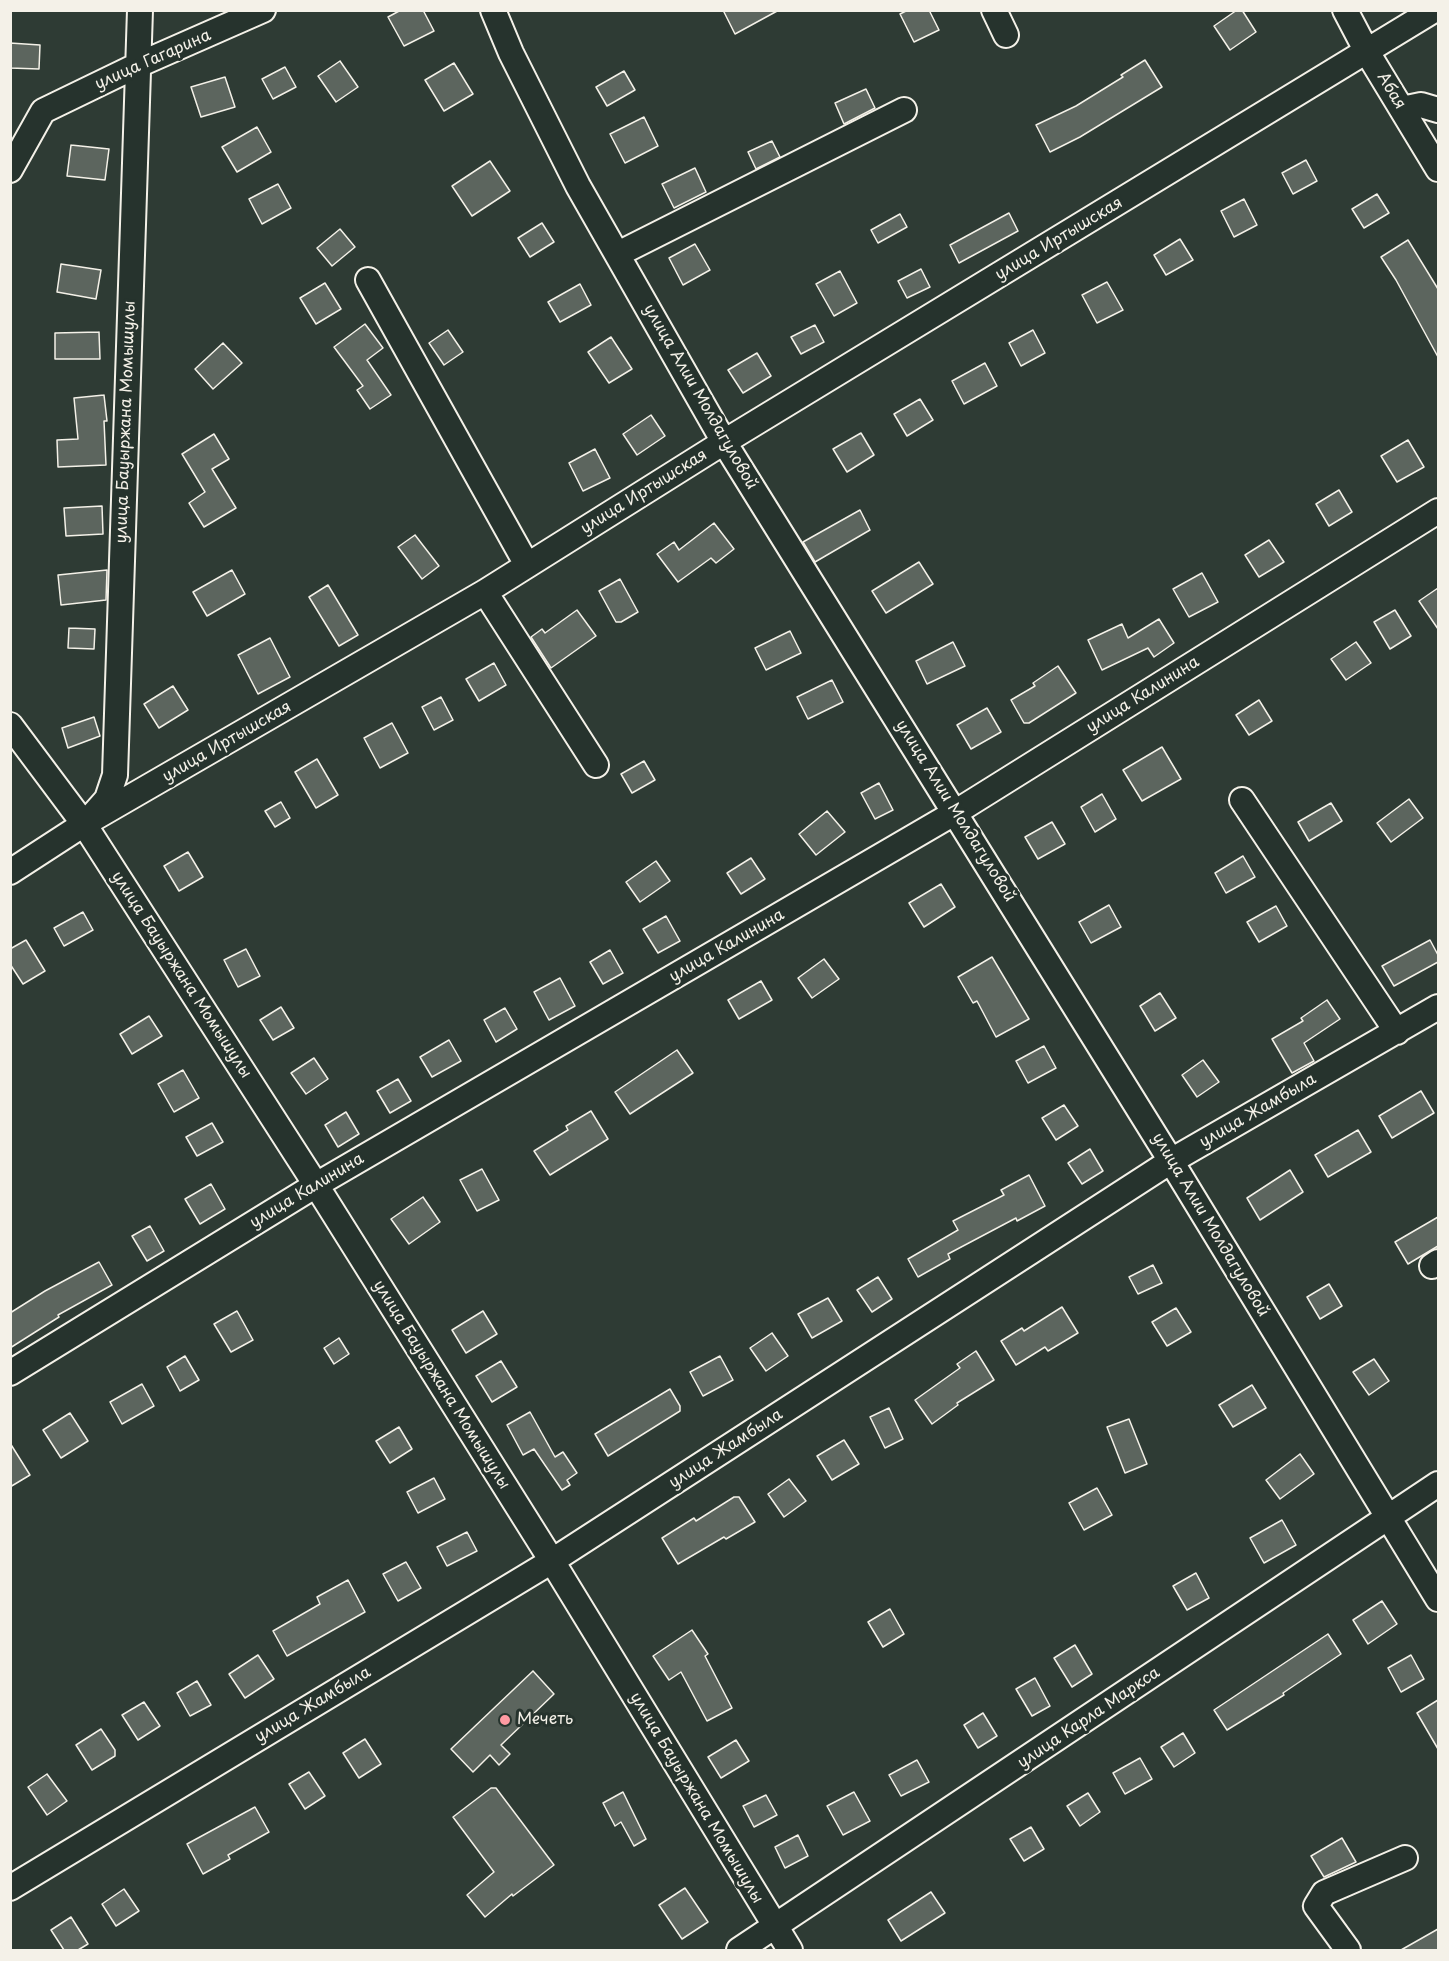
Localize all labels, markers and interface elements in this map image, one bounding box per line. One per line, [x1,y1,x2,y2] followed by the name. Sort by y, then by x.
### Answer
[92,26,214,94] street label: улица Гагарина
[1373,69,1409,113] street label: Абая
[992,193,1126,285] street label: улица Иртышская
[112,300,140,544] street label: улица Бауыржана Момышулы
[639,301,761,493] street label: улица Алии Молдагуловой
[577,445,711,539] street label: улица Иртышская
[1083,653,1203,737] street label: улица Калинина
[159,697,295,787] street label: улица Иртышская
[891,716,1019,906] street label: улица Алии Молдагуловой
[107,868,255,1082] street label: улица Бауыржана Момышулы
[666,905,788,987] street label: улица Калинина
[1196,1070,1320,1152] street label: улица Жамбыла
[1147,1130,1273,1320] street label: улица Алии Молдагуловой
[247,1149,367,1233] street label: улица Калинина
[369,1277,513,1493] street label: улица Бауыржана Момышулы
[666,1405,786,1493] street label: улица Жамбыла
[252,1663,374,1747] street label: улица Жамбыла
[1014,1663,1164,1773] street label: улица Карла Маркса
[625,1689,767,1907] street label: улица Бауыржана Момышулы
[517,1710,573,1730] place label: Мечеть
[498,1713,512,1727] marker: Мечеть

